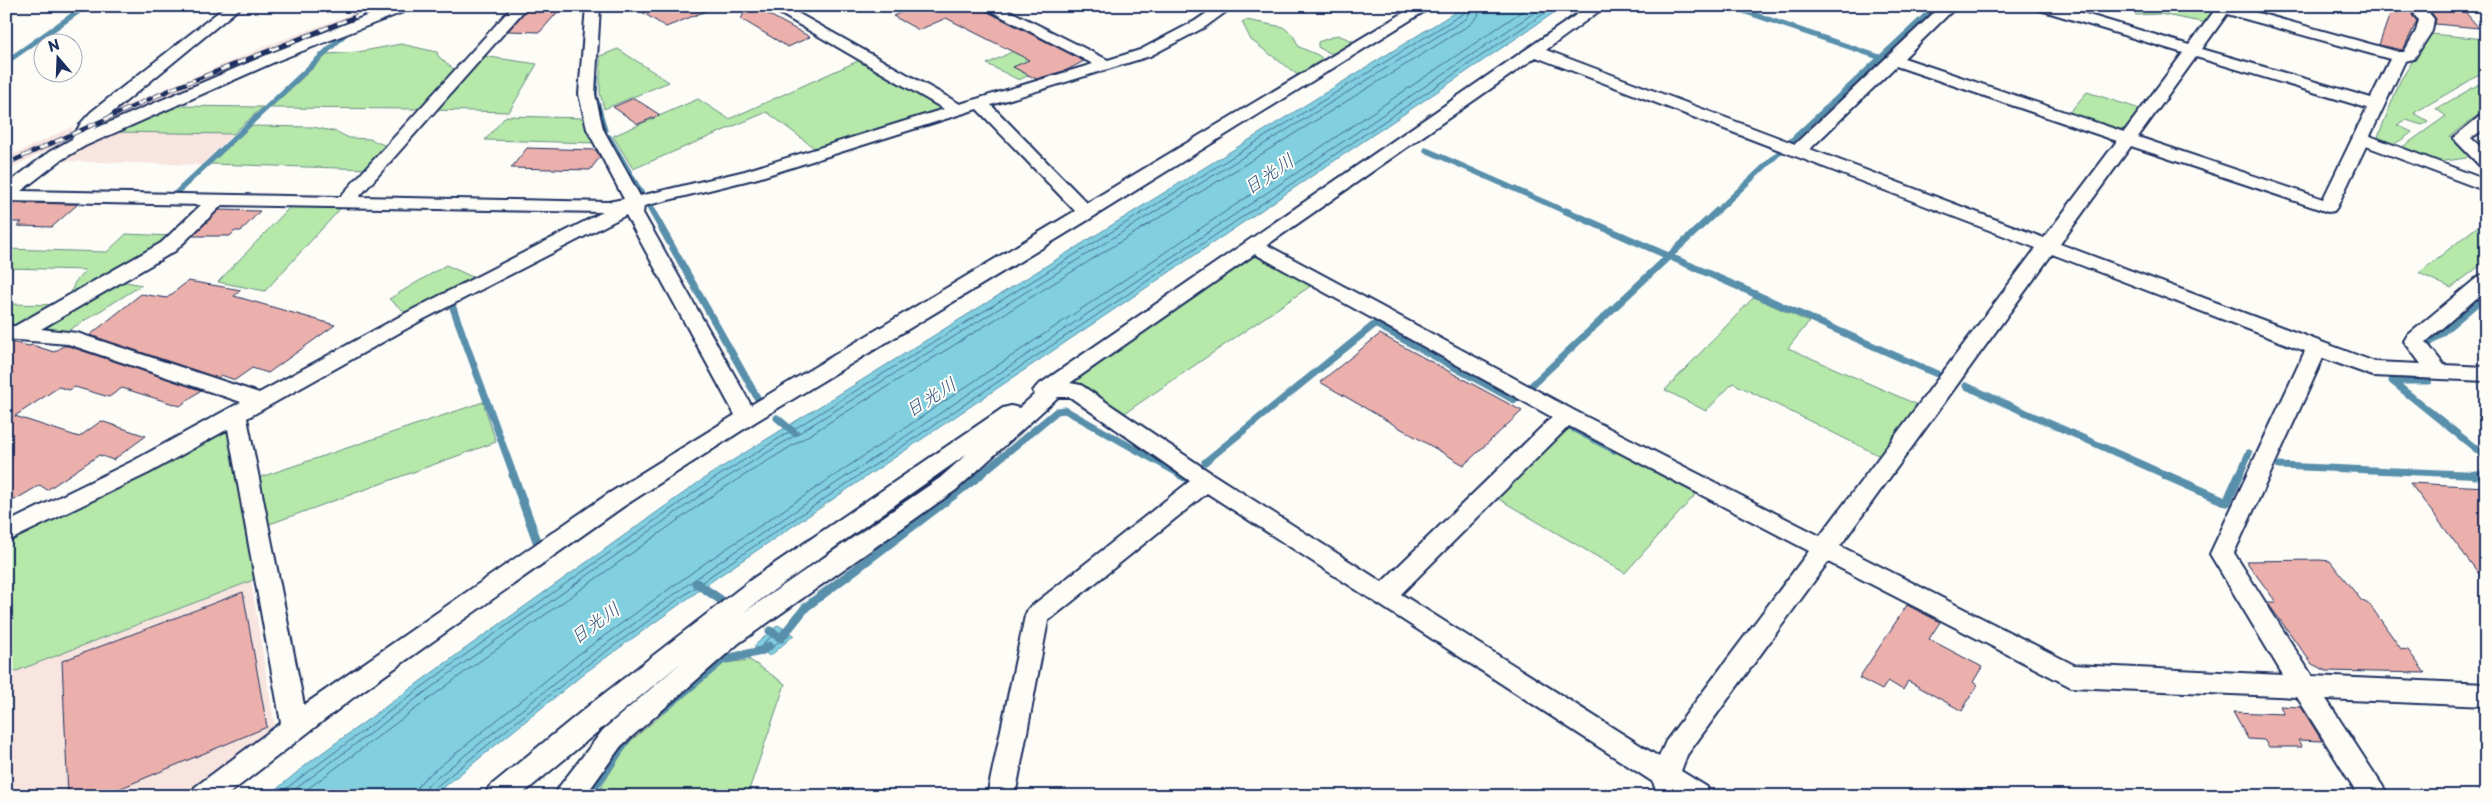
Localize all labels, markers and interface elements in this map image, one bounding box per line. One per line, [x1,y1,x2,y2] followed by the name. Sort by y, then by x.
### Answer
[32,32,82,82] north arrow
[45,34,62,57] text: N
[1237,145,1299,201] water label: 日光川
[898,369,962,423] water label: 日光川
[563,594,625,650] water label: 日光川

